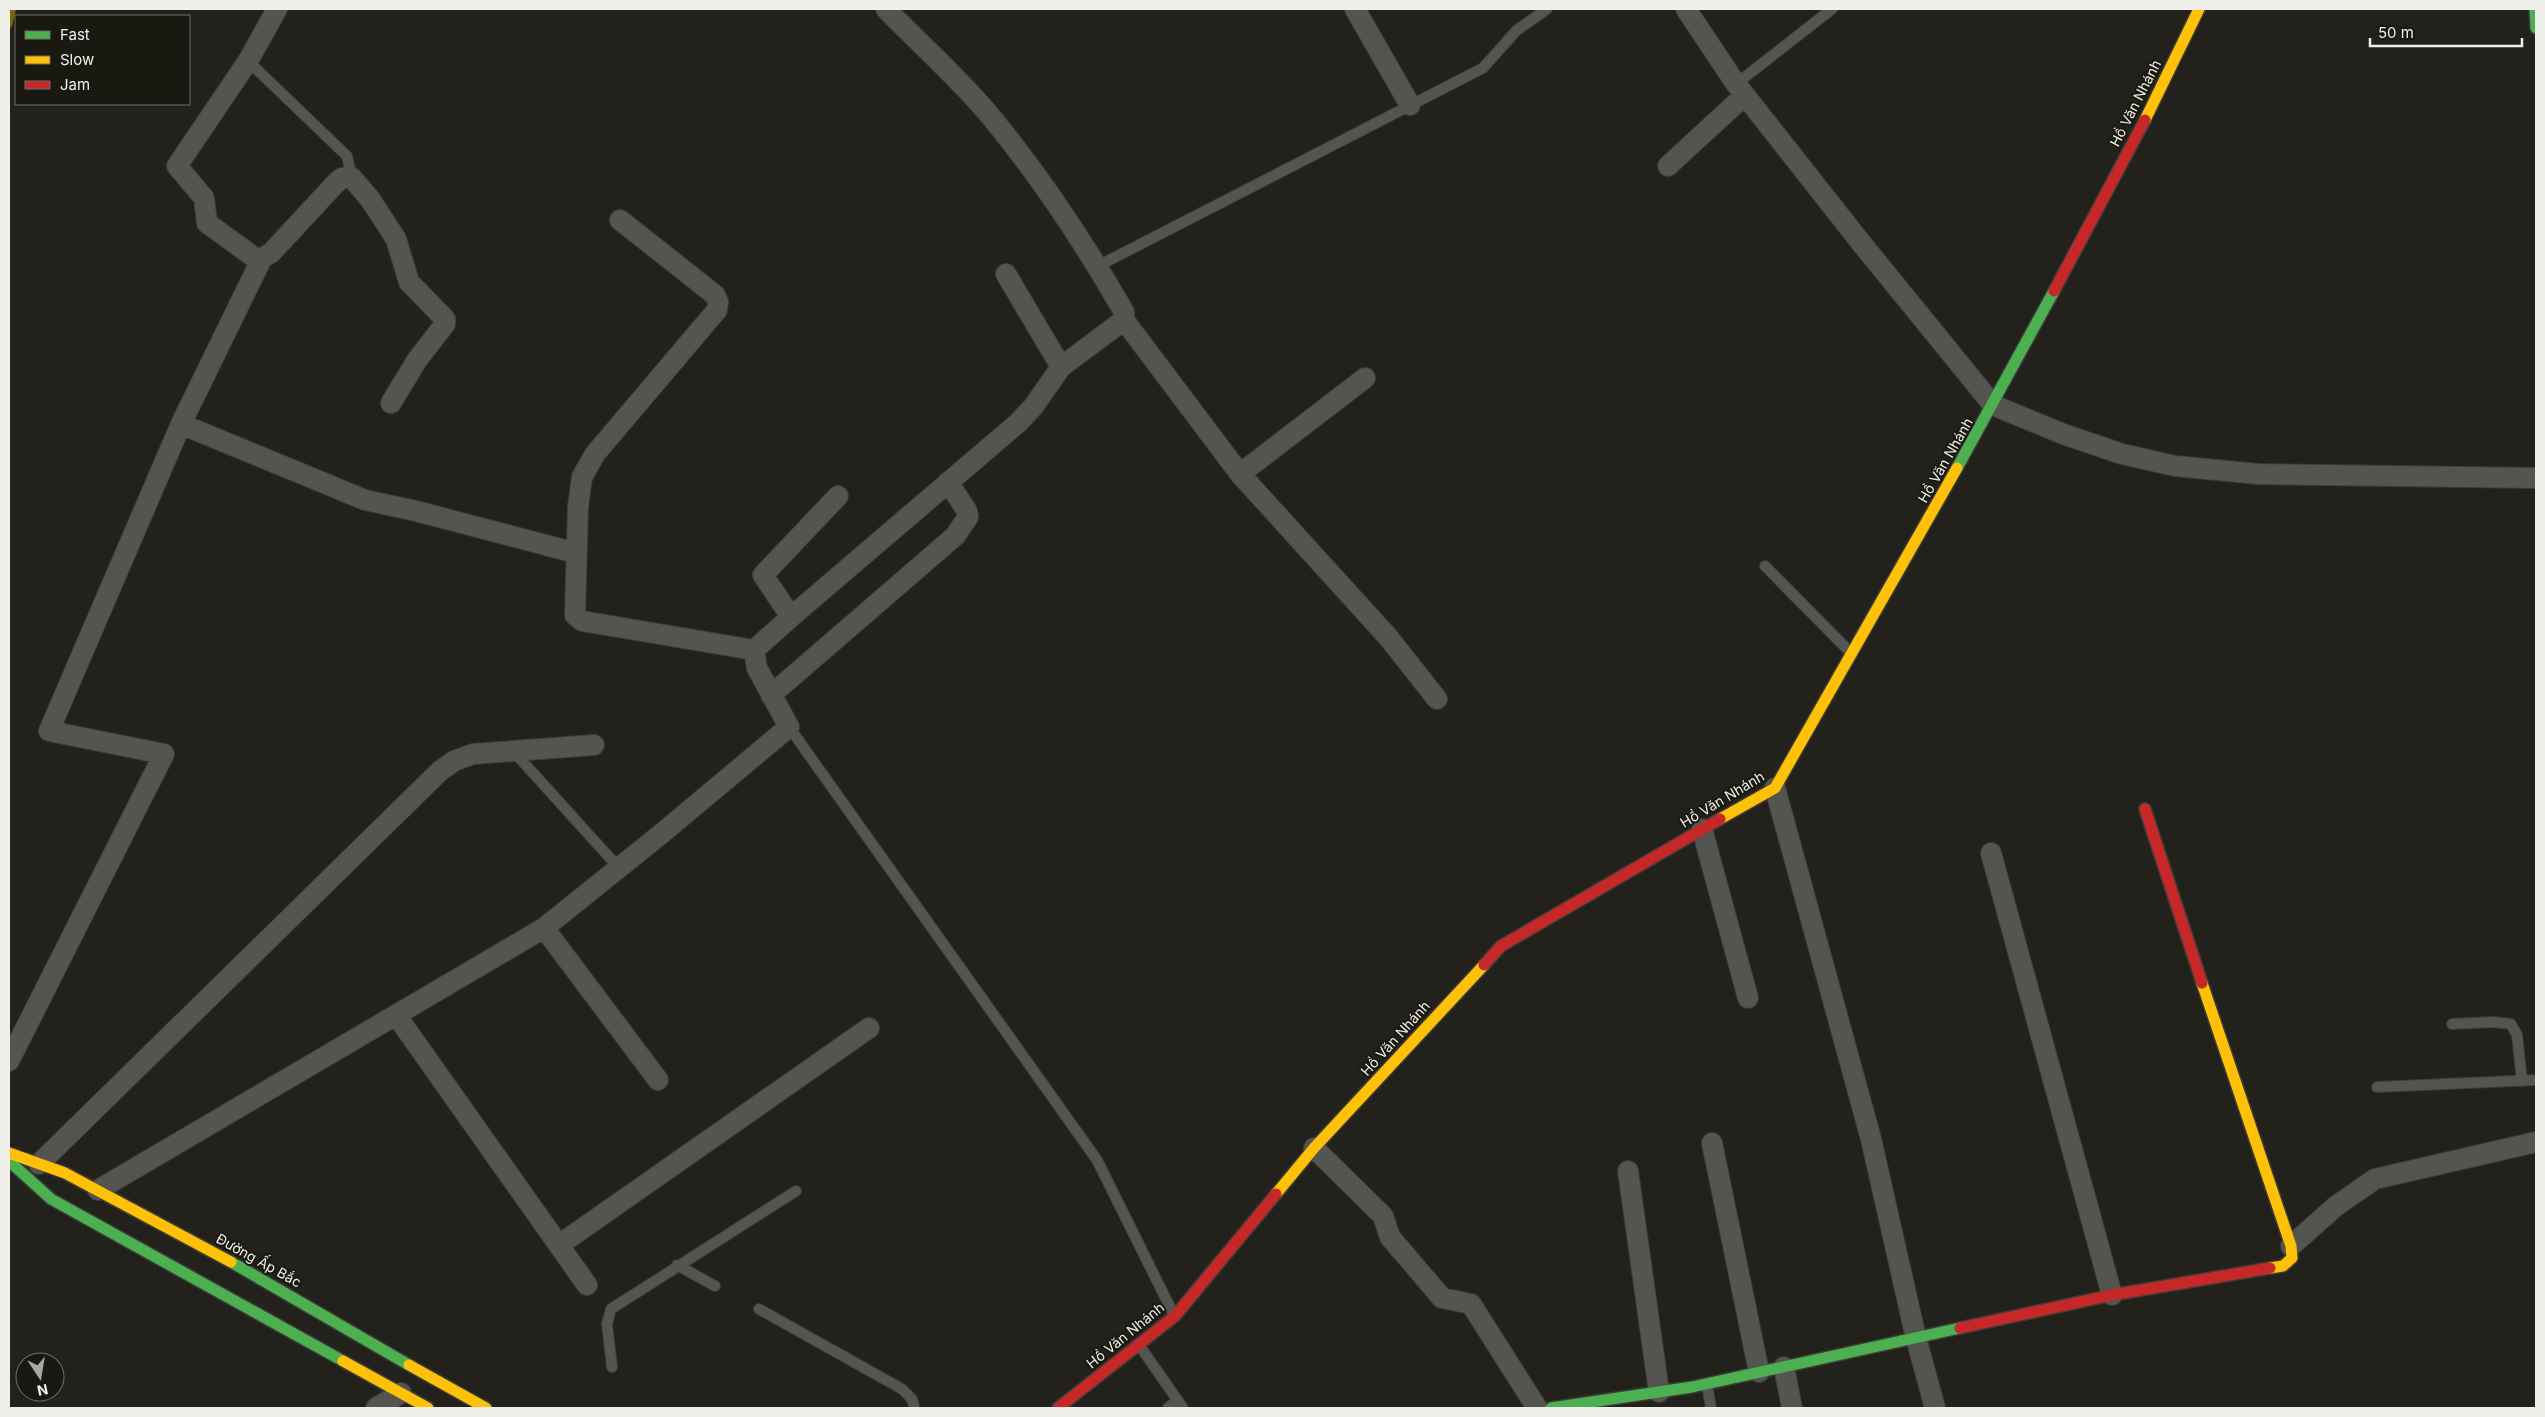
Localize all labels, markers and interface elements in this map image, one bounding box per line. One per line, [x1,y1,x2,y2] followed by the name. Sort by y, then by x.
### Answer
[15,15,190,105] legend
[2370,15,2522,47] scale bar
[2378,23,2414,42] text: 50 m
[60,25,90,44] text: Fast
[60,50,94,69] text: Slow
[2106,57,2164,149] street label: Hồ Văn Nhánh
[60,75,90,94] text: Jam
[1914,415,1976,505] street label: Hồ Văn Nhánh
[1677,767,1767,831] street label: Hồ Văn Nhánh
[1357,997,1433,1079] street label: Hồ Văn Nhánh
[213,1227,306,1290] street label: Đường Ấp Bắc
[1083,1299,1167,1371] street label: Hồ Văn Nhánh
[15,1352,65,1402] north arrow
[36,1381,50,1400] text: N

